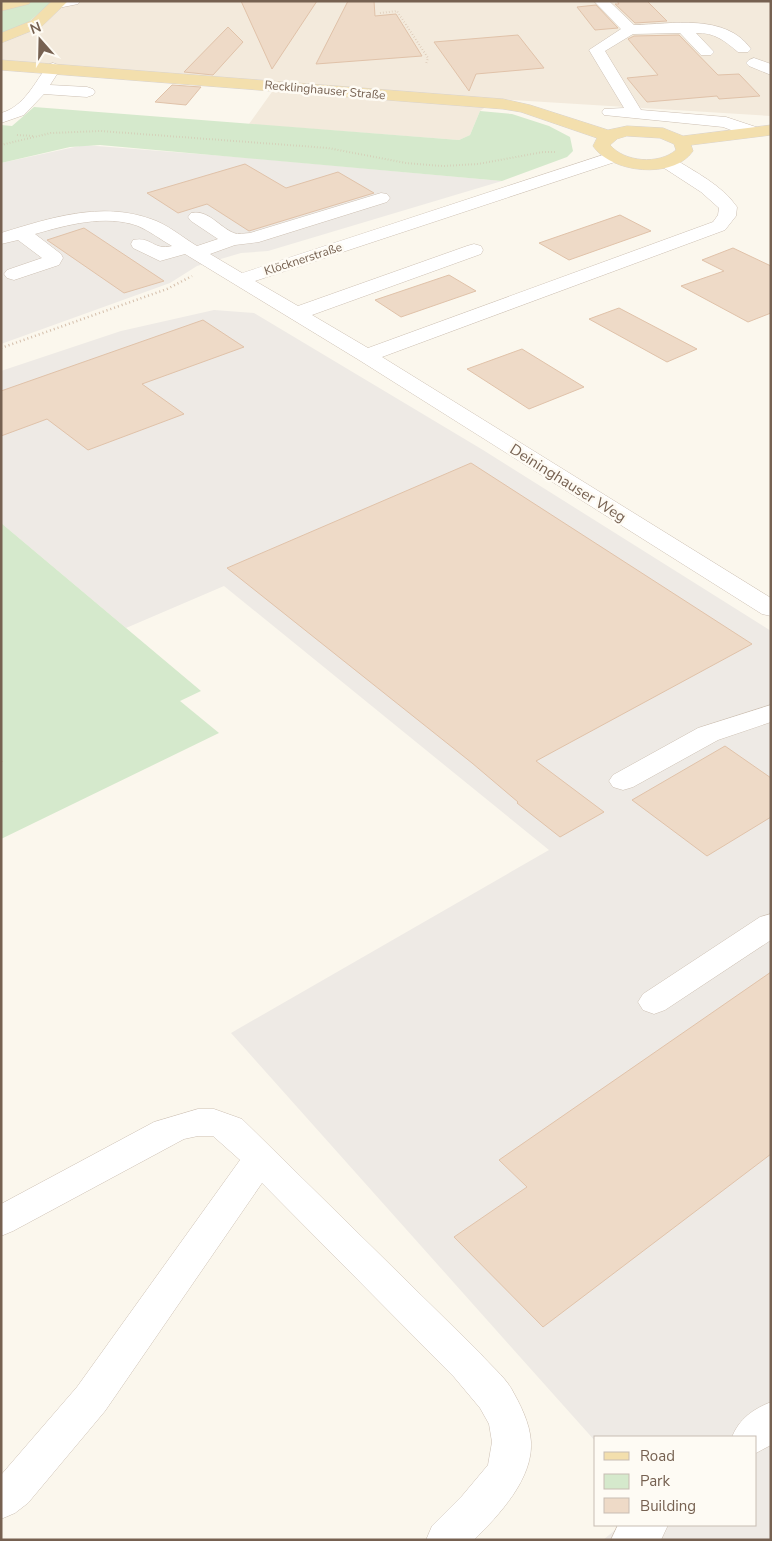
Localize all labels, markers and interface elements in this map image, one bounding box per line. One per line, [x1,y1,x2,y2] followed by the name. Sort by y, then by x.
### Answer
[15,15,65,65] north arrow
[28,18,44,39] text: N
[264,77,386,103] street label: Recklinghauser Straße
[262,239,344,279] street label: Klöcknerstraße
[506,439,630,527] street label: Deininghauser Weg
[594,1436,757,1526] legend
[640,1446,675,1466] text: Road
[640,1471,670,1491] text: Park
[640,1496,696,1516] text: Building

